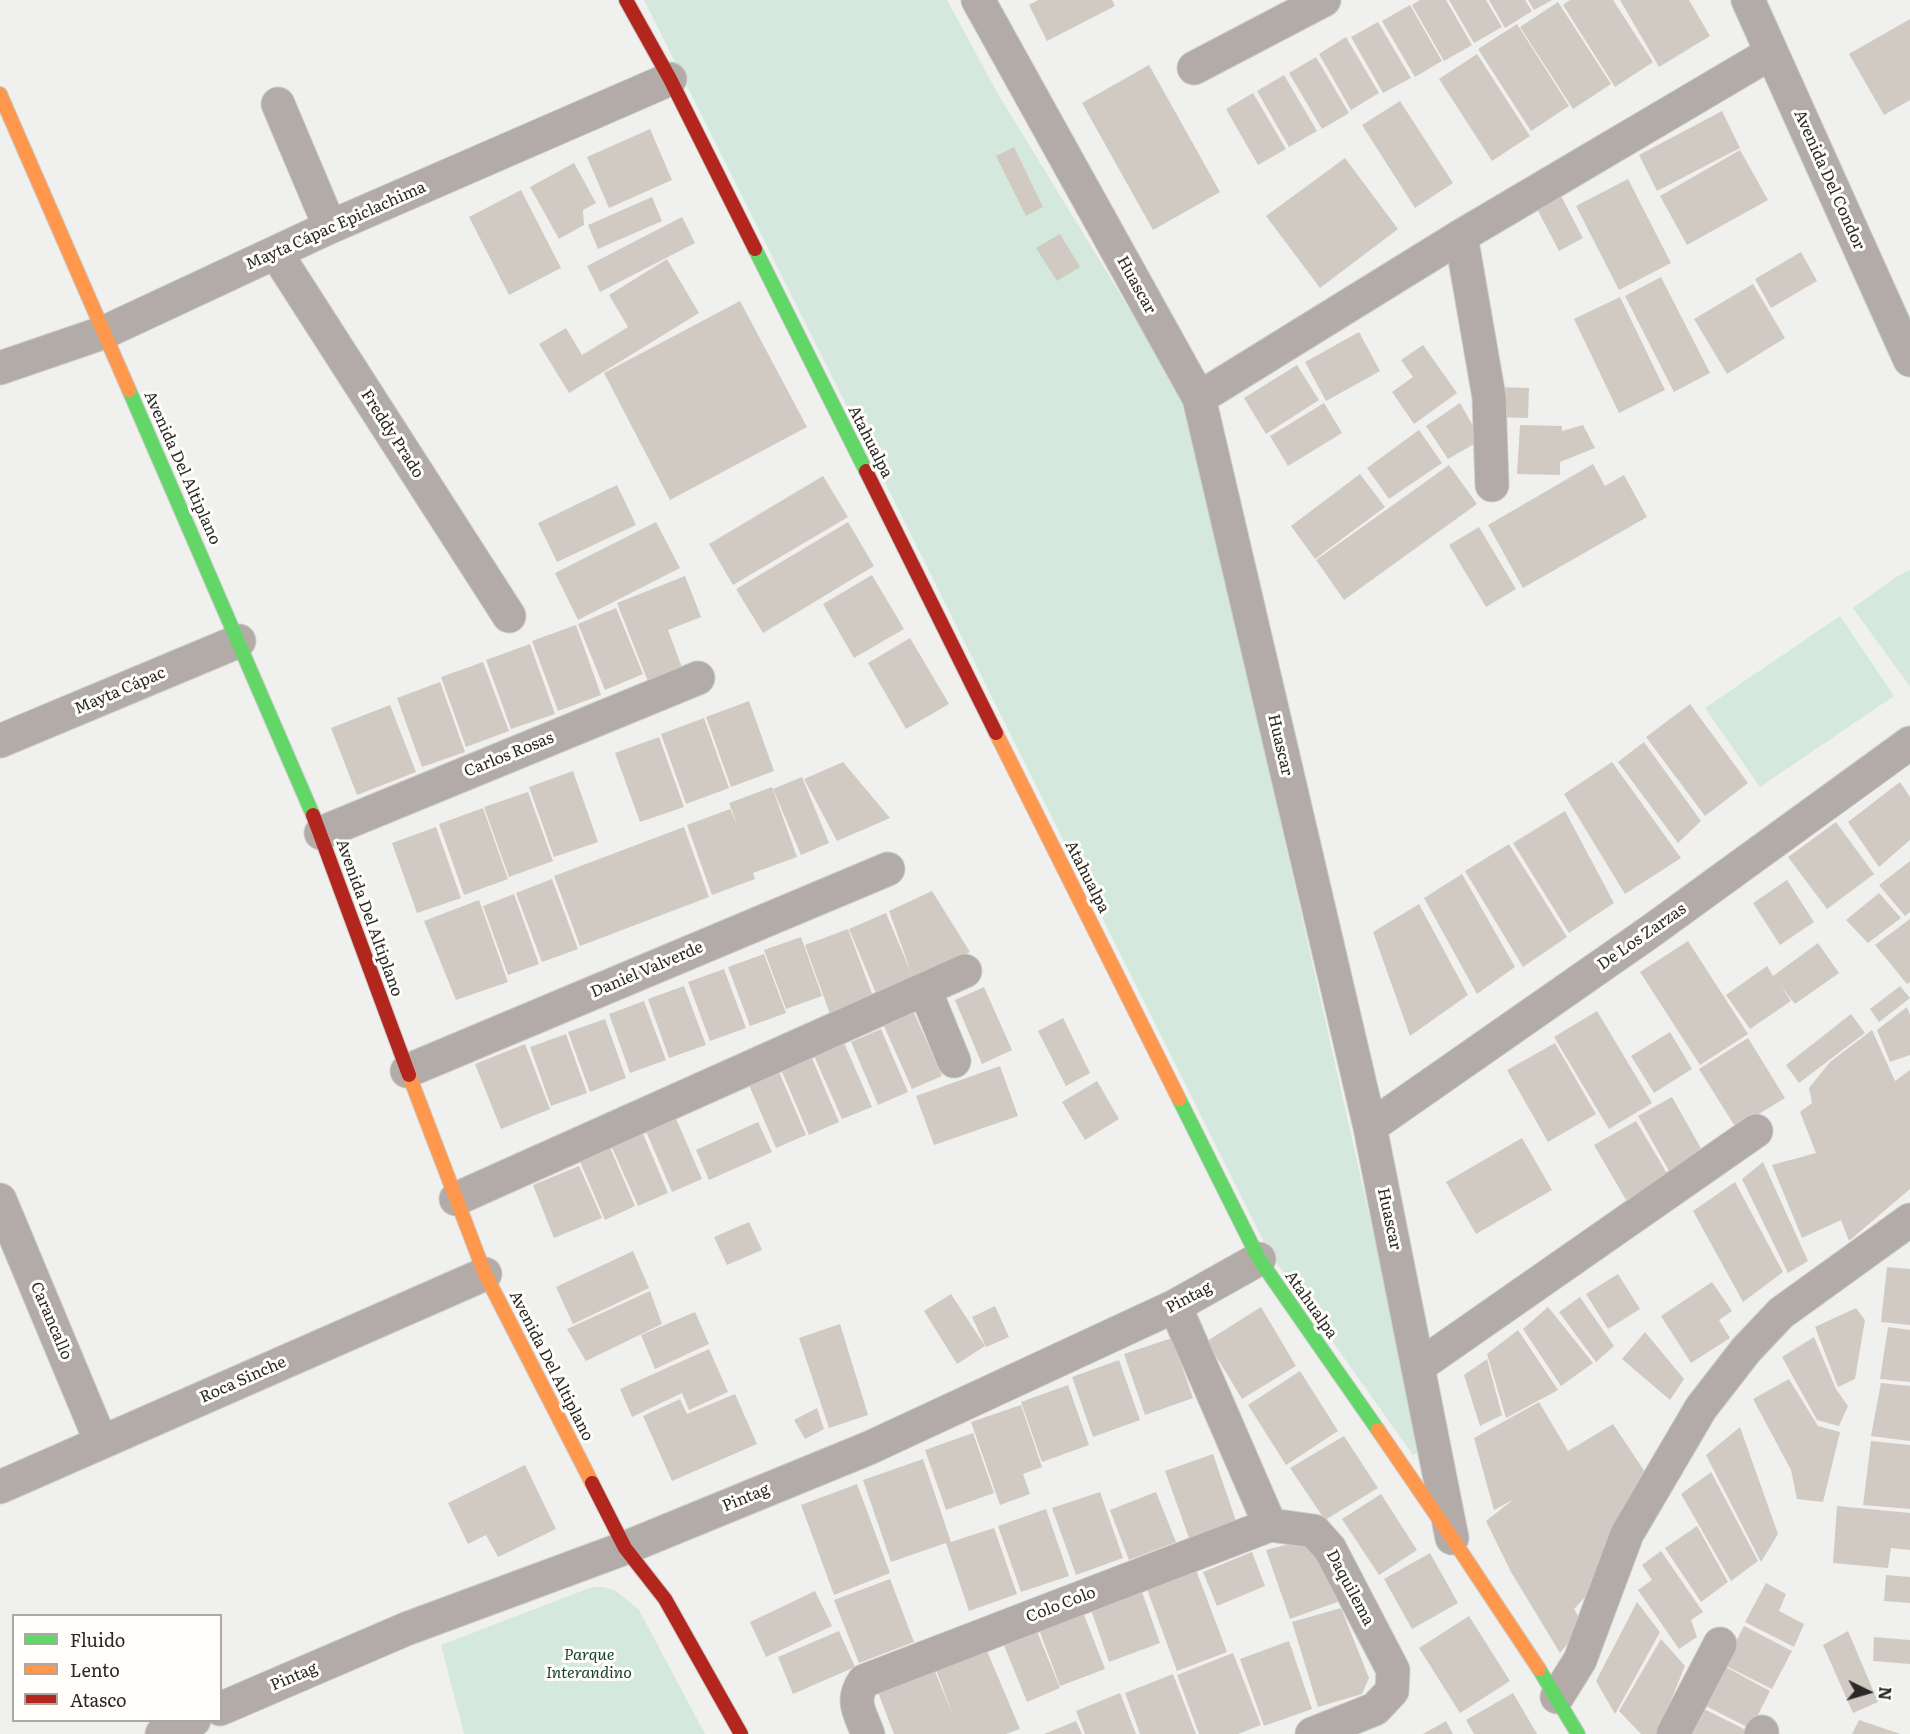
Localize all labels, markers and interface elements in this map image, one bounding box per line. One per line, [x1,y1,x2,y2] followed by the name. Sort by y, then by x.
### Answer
[1789,107,1869,253] street label: Avenida Del Condor
[243,178,429,274] street label: Mayta Cápac Epiclachima
[1112,253,1160,317] street label: Huascar
[356,386,428,482] street label: Freddy Prado
[139,388,225,548] street label: Avenida Del Altiplano
[844,403,896,481] street label: Atahualpa
[72,663,168,719] street label: Mayta Cápac
[1264,712,1296,778] street label: Huascar
[462,728,556,782] street label: Carlos Rosas
[332,837,406,999] street label: Avenida Del Altiplano
[1061,838,1113,916] street label: Atahualpa
[1594,899,1690,975] street label: De Los Zarzas
[588,938,706,1002] street label: Daniel Valverde
[1373,1186,1405,1252] street label: Huascar
[1281,1267,1341,1343] street label: Atahualpa
[1163,1278,1215,1318] street label: Pintag
[26,1279,76,1363] street label: Carancallo
[505,1288,597,1444] street label: Avenida Del Altiplano
[197,1352,289,1408] street label: Roca Sinche
[720,1480,772,1516] street label: Pintag
[1322,1547,1378,1629] street label: Daquilema
[1023,1583,1099,1627] street label: Colo Colo
[12,1614,222,1722] legend
[70,1626,125,1653] text: Fluido
[546,1645,632,1683] park label: Parque Interandino
[70,1656,120,1683] text: Lento
[268,1659,320,1695] street label: Pintag
[1838,1662,1898,1722] north arrow
[70,1686,127,1713] text: Atasco
[1873,1686,1898,1701] text: N

